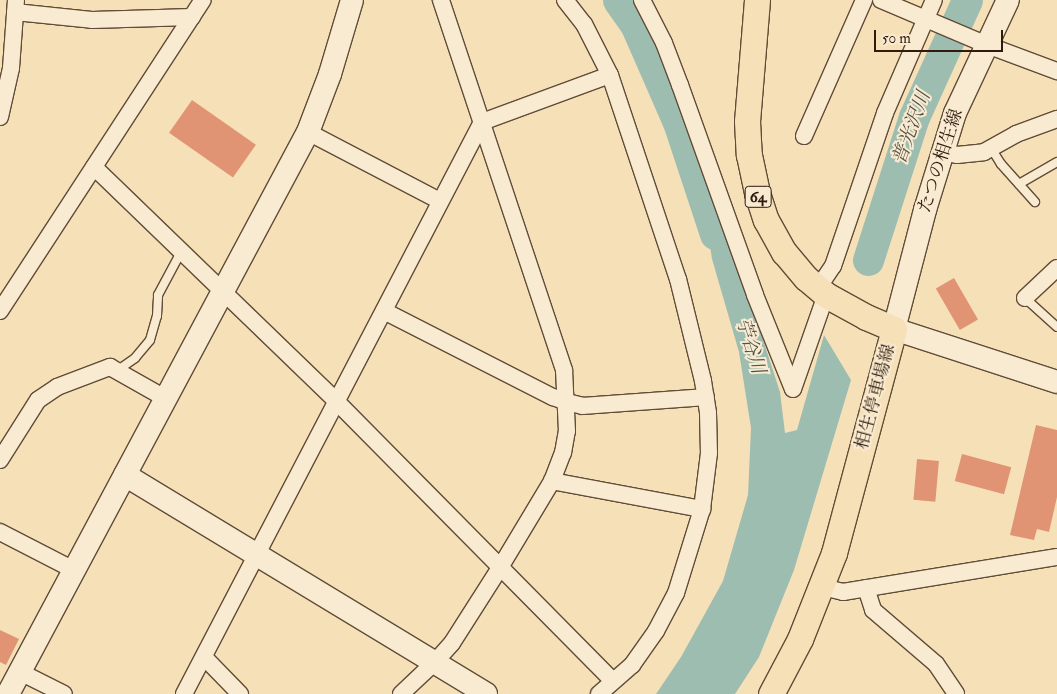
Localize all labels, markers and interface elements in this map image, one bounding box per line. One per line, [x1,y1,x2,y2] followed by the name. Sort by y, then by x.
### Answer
[877,20,1006,52] scale bar
[882,29,911,48] text: 50 m
[888,88,936,168] water label: 普光沢川
[914,106,968,216] street label: たつの相生線
[744,183,772,210] road number: 64
[731,315,769,377] water label: 苧谷川
[852,342,900,452] street label: 相生停車場線

